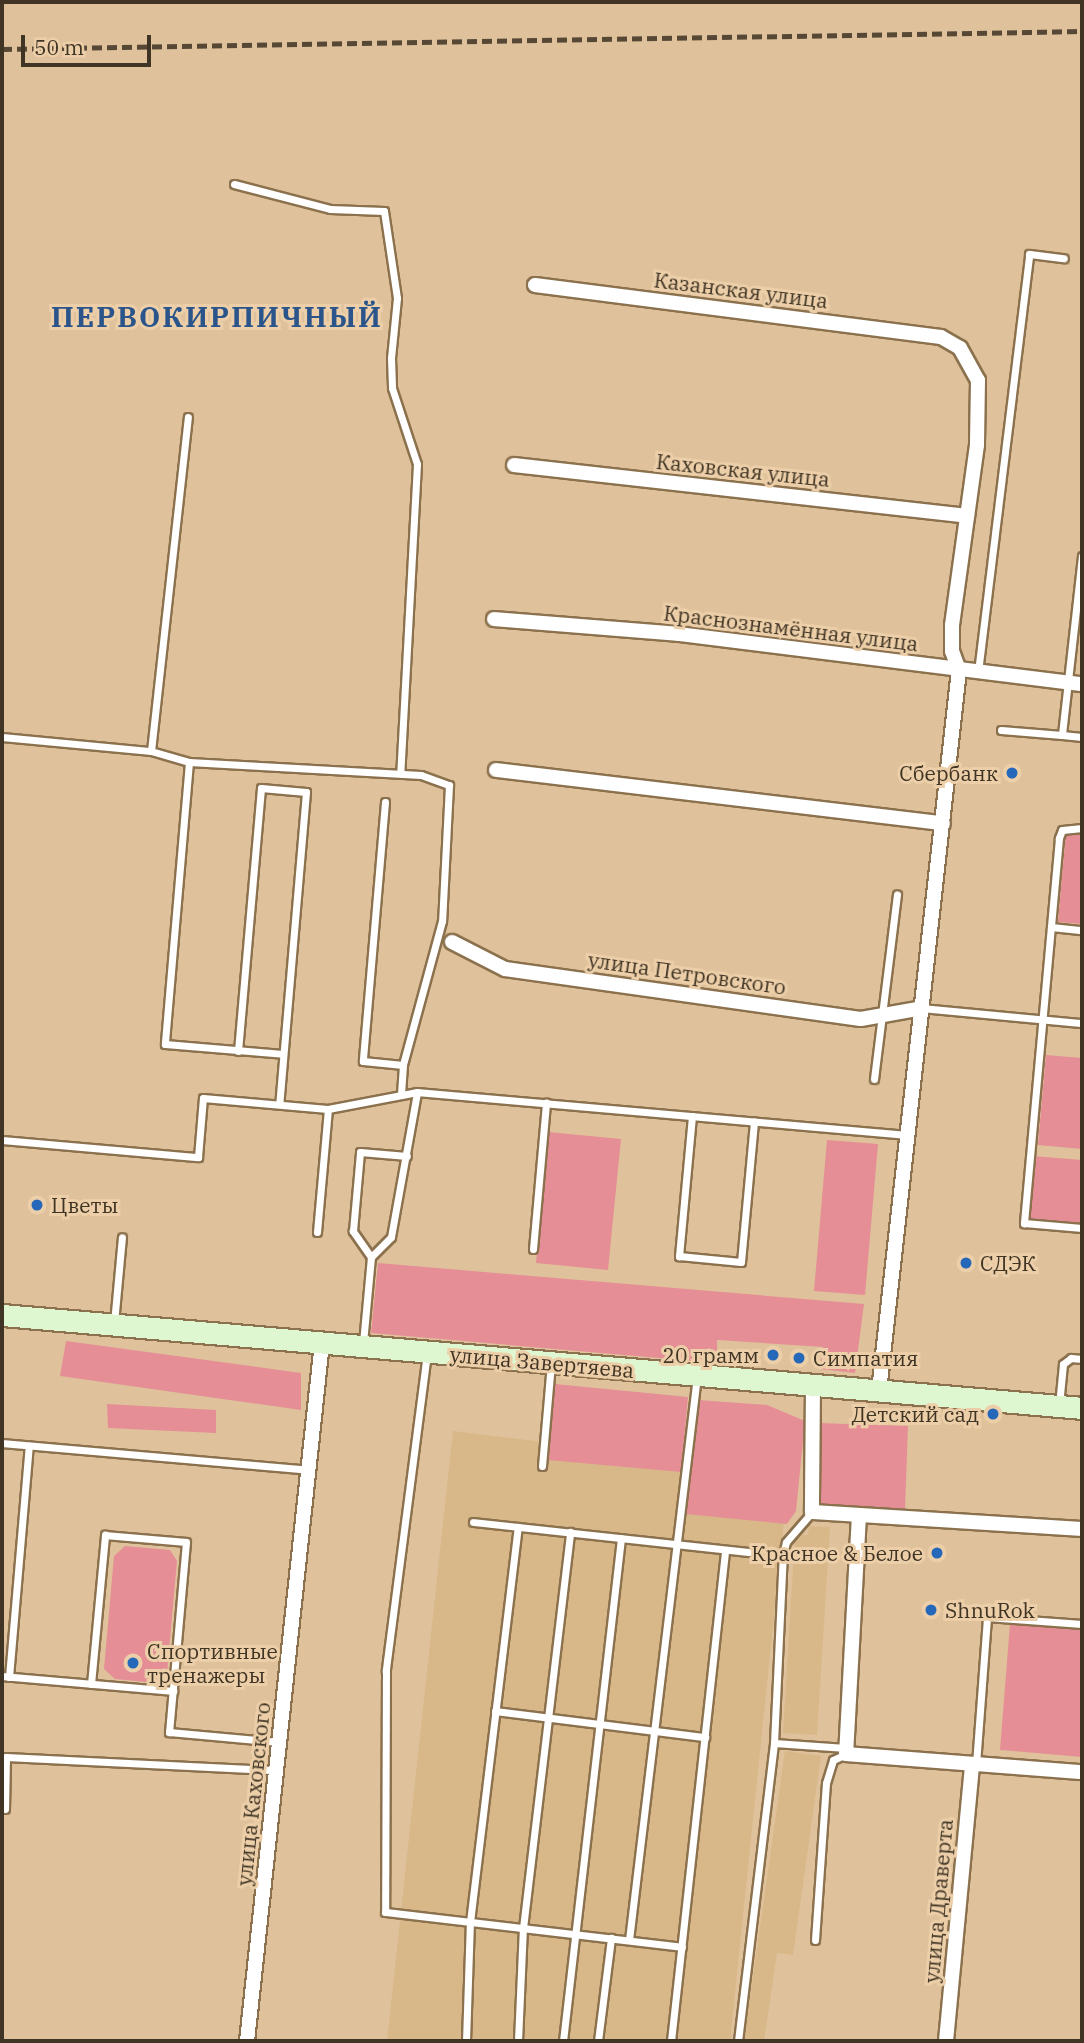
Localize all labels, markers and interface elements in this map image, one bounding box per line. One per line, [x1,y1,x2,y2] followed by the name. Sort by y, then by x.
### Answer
[24,21,154,65] scale bar
[34,33,84,61] text: 50 m
[653,267,829,313] street label: Казанская улица
[53,300,381,334] district label: ПЕРВОКИРПИЧНЫЙ
[655,448,831,492] street label: Каховская улица
[662,600,920,656] street label: Краснознамённая улица
[899,760,998,786] place label: Сбербанк
[1004,765,1020,781] marker: Сбербанк
[586,947,788,999] street label: улица Петровского
[51,1192,118,1218] place label: Цветы
[29,1197,45,1213] marker: Цветы
[980,1250,1036,1276] place label: СДЭК
[958,1255,974,1271] marker: СДЭК
[449,1341,635,1383] street label: улица Завертяева
[662,1342,759,1368] place label: 20 грамм
[813,1345,918,1371] place label: Симпатия
[765,1347,781,1363] marker: 20 грамм
[791,1350,807,1366] marker: Симпатия
[852,1401,979,1427] place label: Детский сад
[985,1406,1001,1422] marker: Детский сад
[751,1540,923,1566] place label: Красное & Белое
[929,1545,945,1561] marker: Красное & Белое
[945,1597,1035,1623] place label: ShnuRok
[923,1602,939,1618] marker: ShnuRok
[147,1638,278,1688] place label: Спортивные тренажеры
[125,1655,141,1671] marker: Спортивные тренажеры
[231,1701,275,1887] street label: улица Каховского
[918,1818,958,1984] street label: улица Драверта

